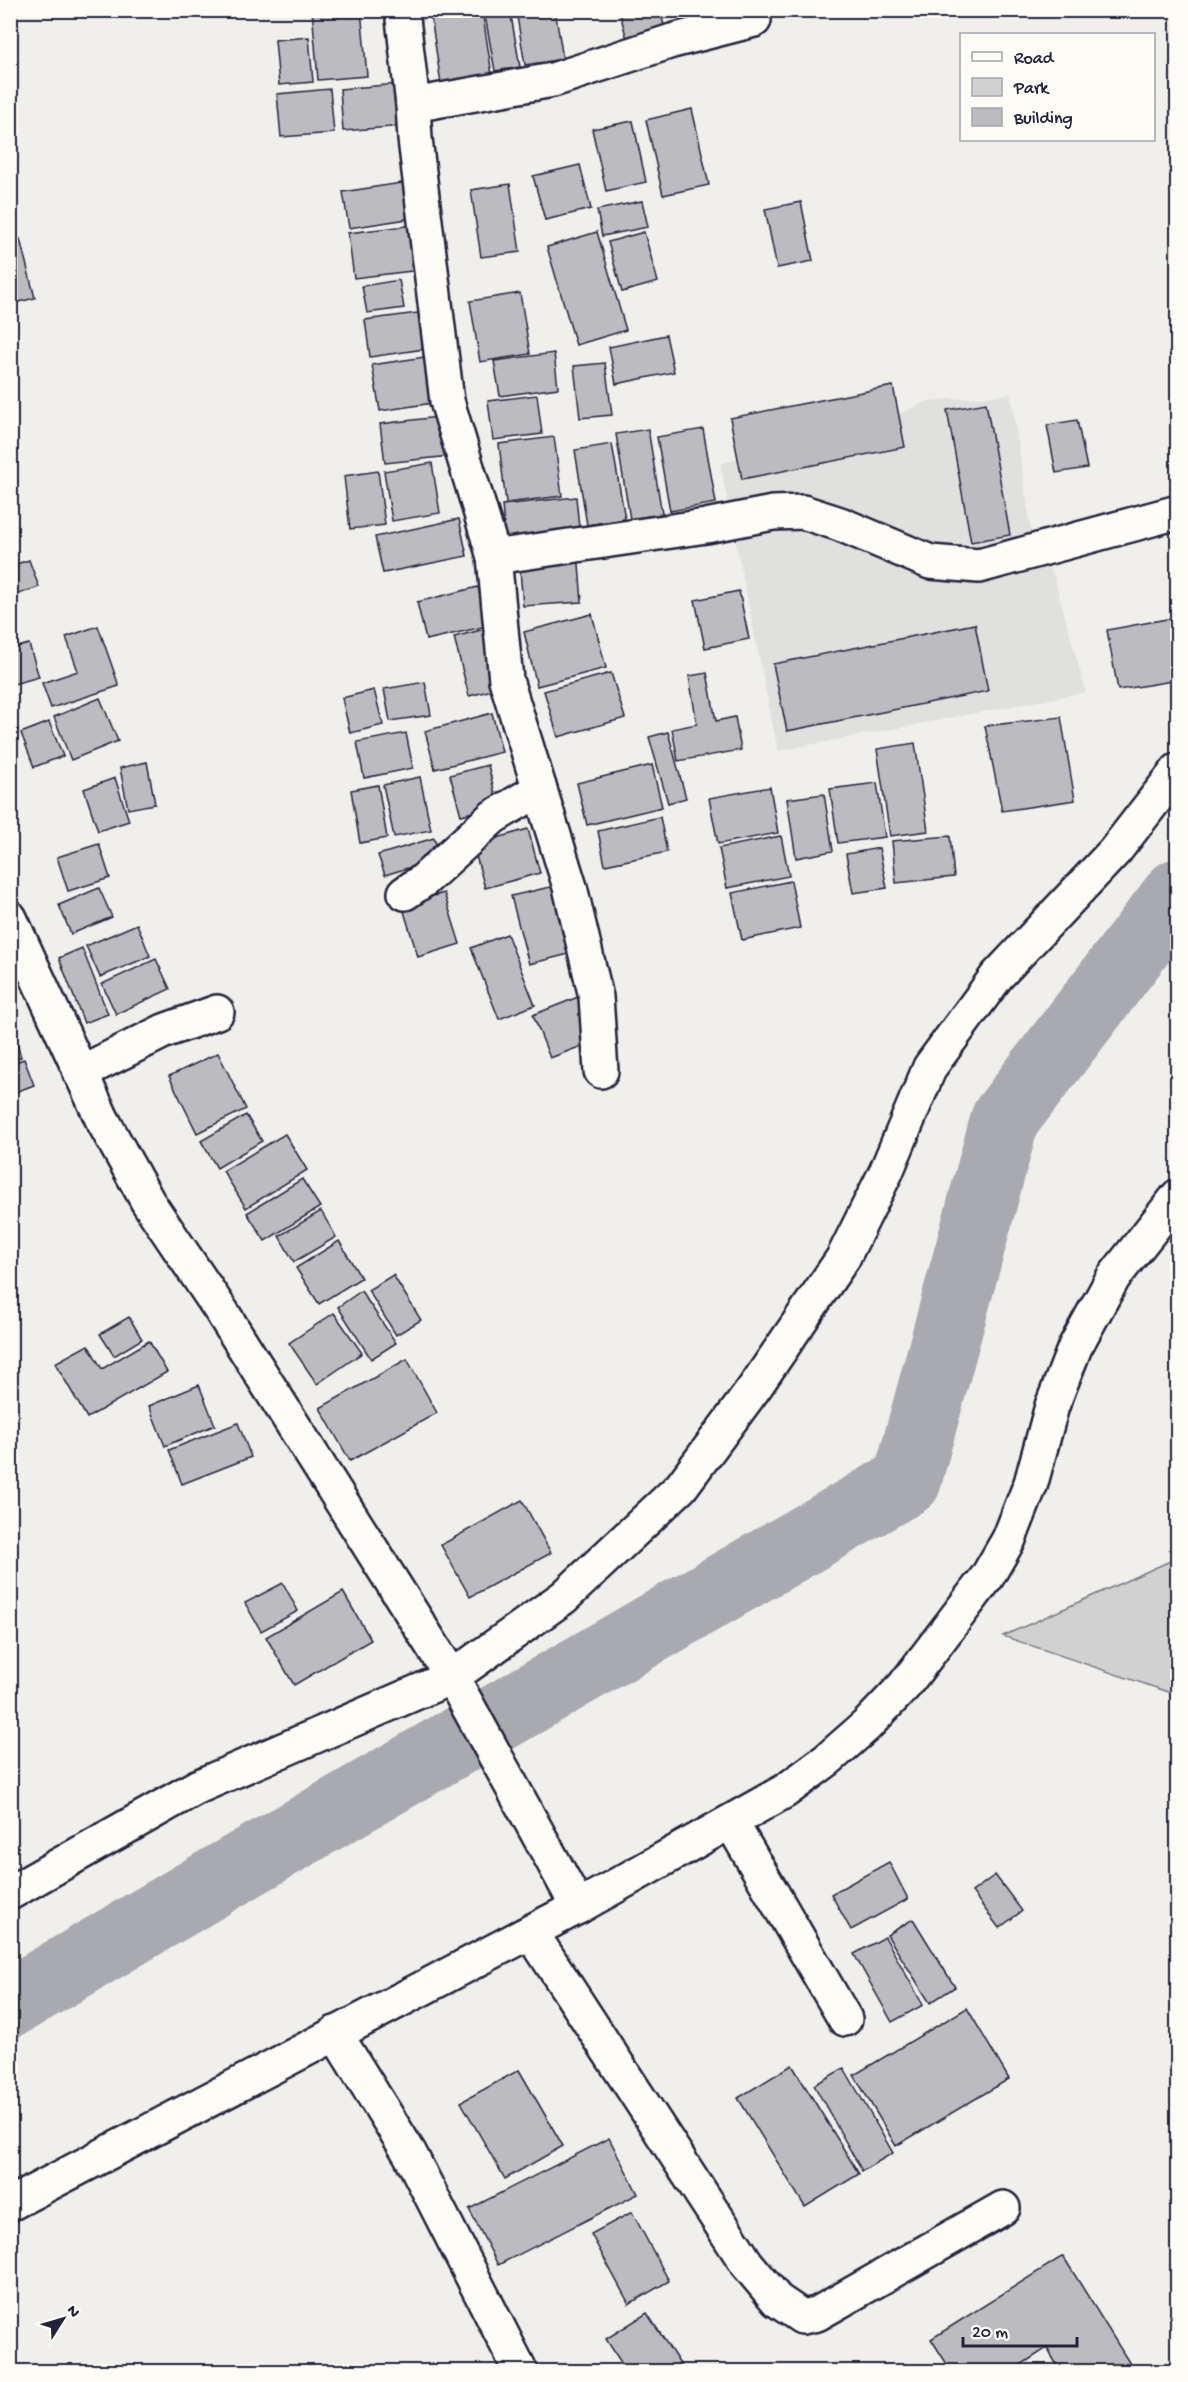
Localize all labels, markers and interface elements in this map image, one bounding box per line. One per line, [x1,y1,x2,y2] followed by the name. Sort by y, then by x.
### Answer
[960,33,1155,141] legend
[1014,49,1055,70] text: Road
[1013,79,1050,100] text: Park
[1013,109,1073,130] text: Building
[33,2289,93,2349] north arrow
[61,2302,83,2322] text: N
[963,2310,1077,2348] scale bar
[972,2323,1008,2344] text: 20 m

